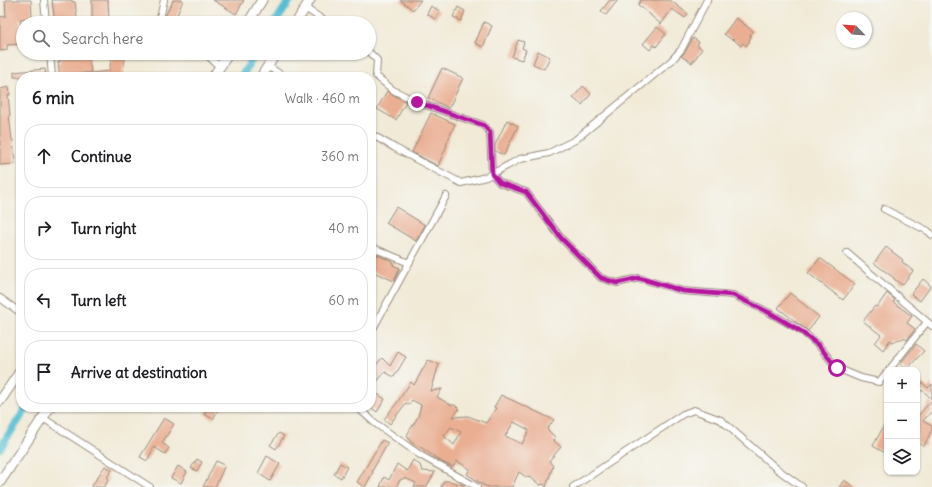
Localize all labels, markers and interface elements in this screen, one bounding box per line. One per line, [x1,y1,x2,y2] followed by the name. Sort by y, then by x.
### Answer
[836,12,872,48] north arrow
[16,16,376,60] search box
[30,27,52,49] icon: search
[62,29,143,48] text: Search here
[32,87,74,109] text: 6 min
[285,90,360,107] text: Walk · 460 m
[408,93,426,111] route end
[33,145,55,167] icon: ahead
[71,147,132,166] text: Continue
[321,148,359,165] text: 360 m
[33,217,55,239] icon: right
[71,219,136,238] text: Turn right
[328,220,359,237] text: 40 m
[33,289,55,311] icon: left
[71,291,126,310] text: Turn left
[328,292,359,309] text: 60 m
[828,359,846,377] route start
[33,361,55,383] icon: arrive
[71,363,207,382] text: Arrive at destination
[884,367,920,475] map controls
[884,367,920,403] button: +
[884,403,920,439] button: −
[884,439,920,475] button: layers

